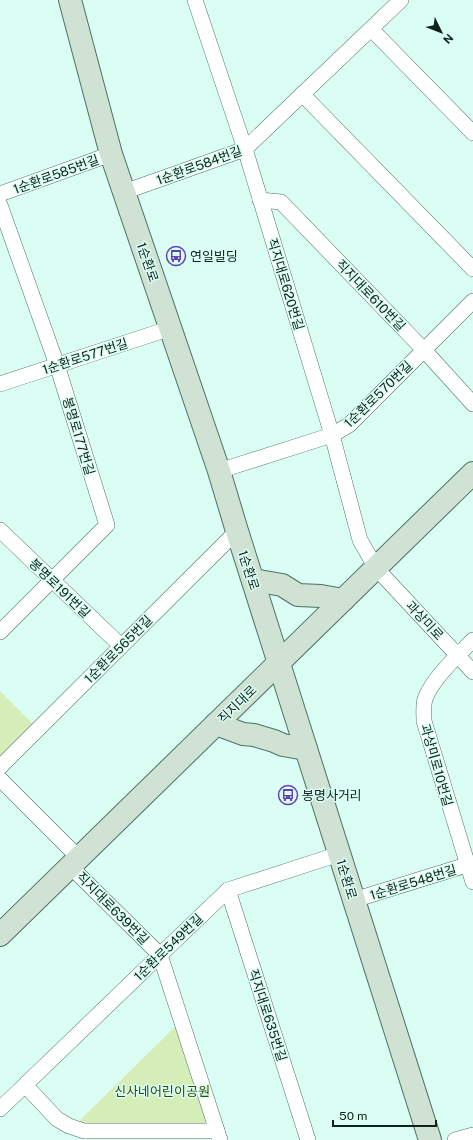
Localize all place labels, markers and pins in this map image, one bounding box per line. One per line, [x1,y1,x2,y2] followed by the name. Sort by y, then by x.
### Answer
[165,245,187,267] bus stop icon: 연일빌딩
[190,249,238,264] place label: 연일빌딩
[277,784,299,806] bus stop icon: 봉명사거리
[302,788,362,803] place label: 봉명사거리

